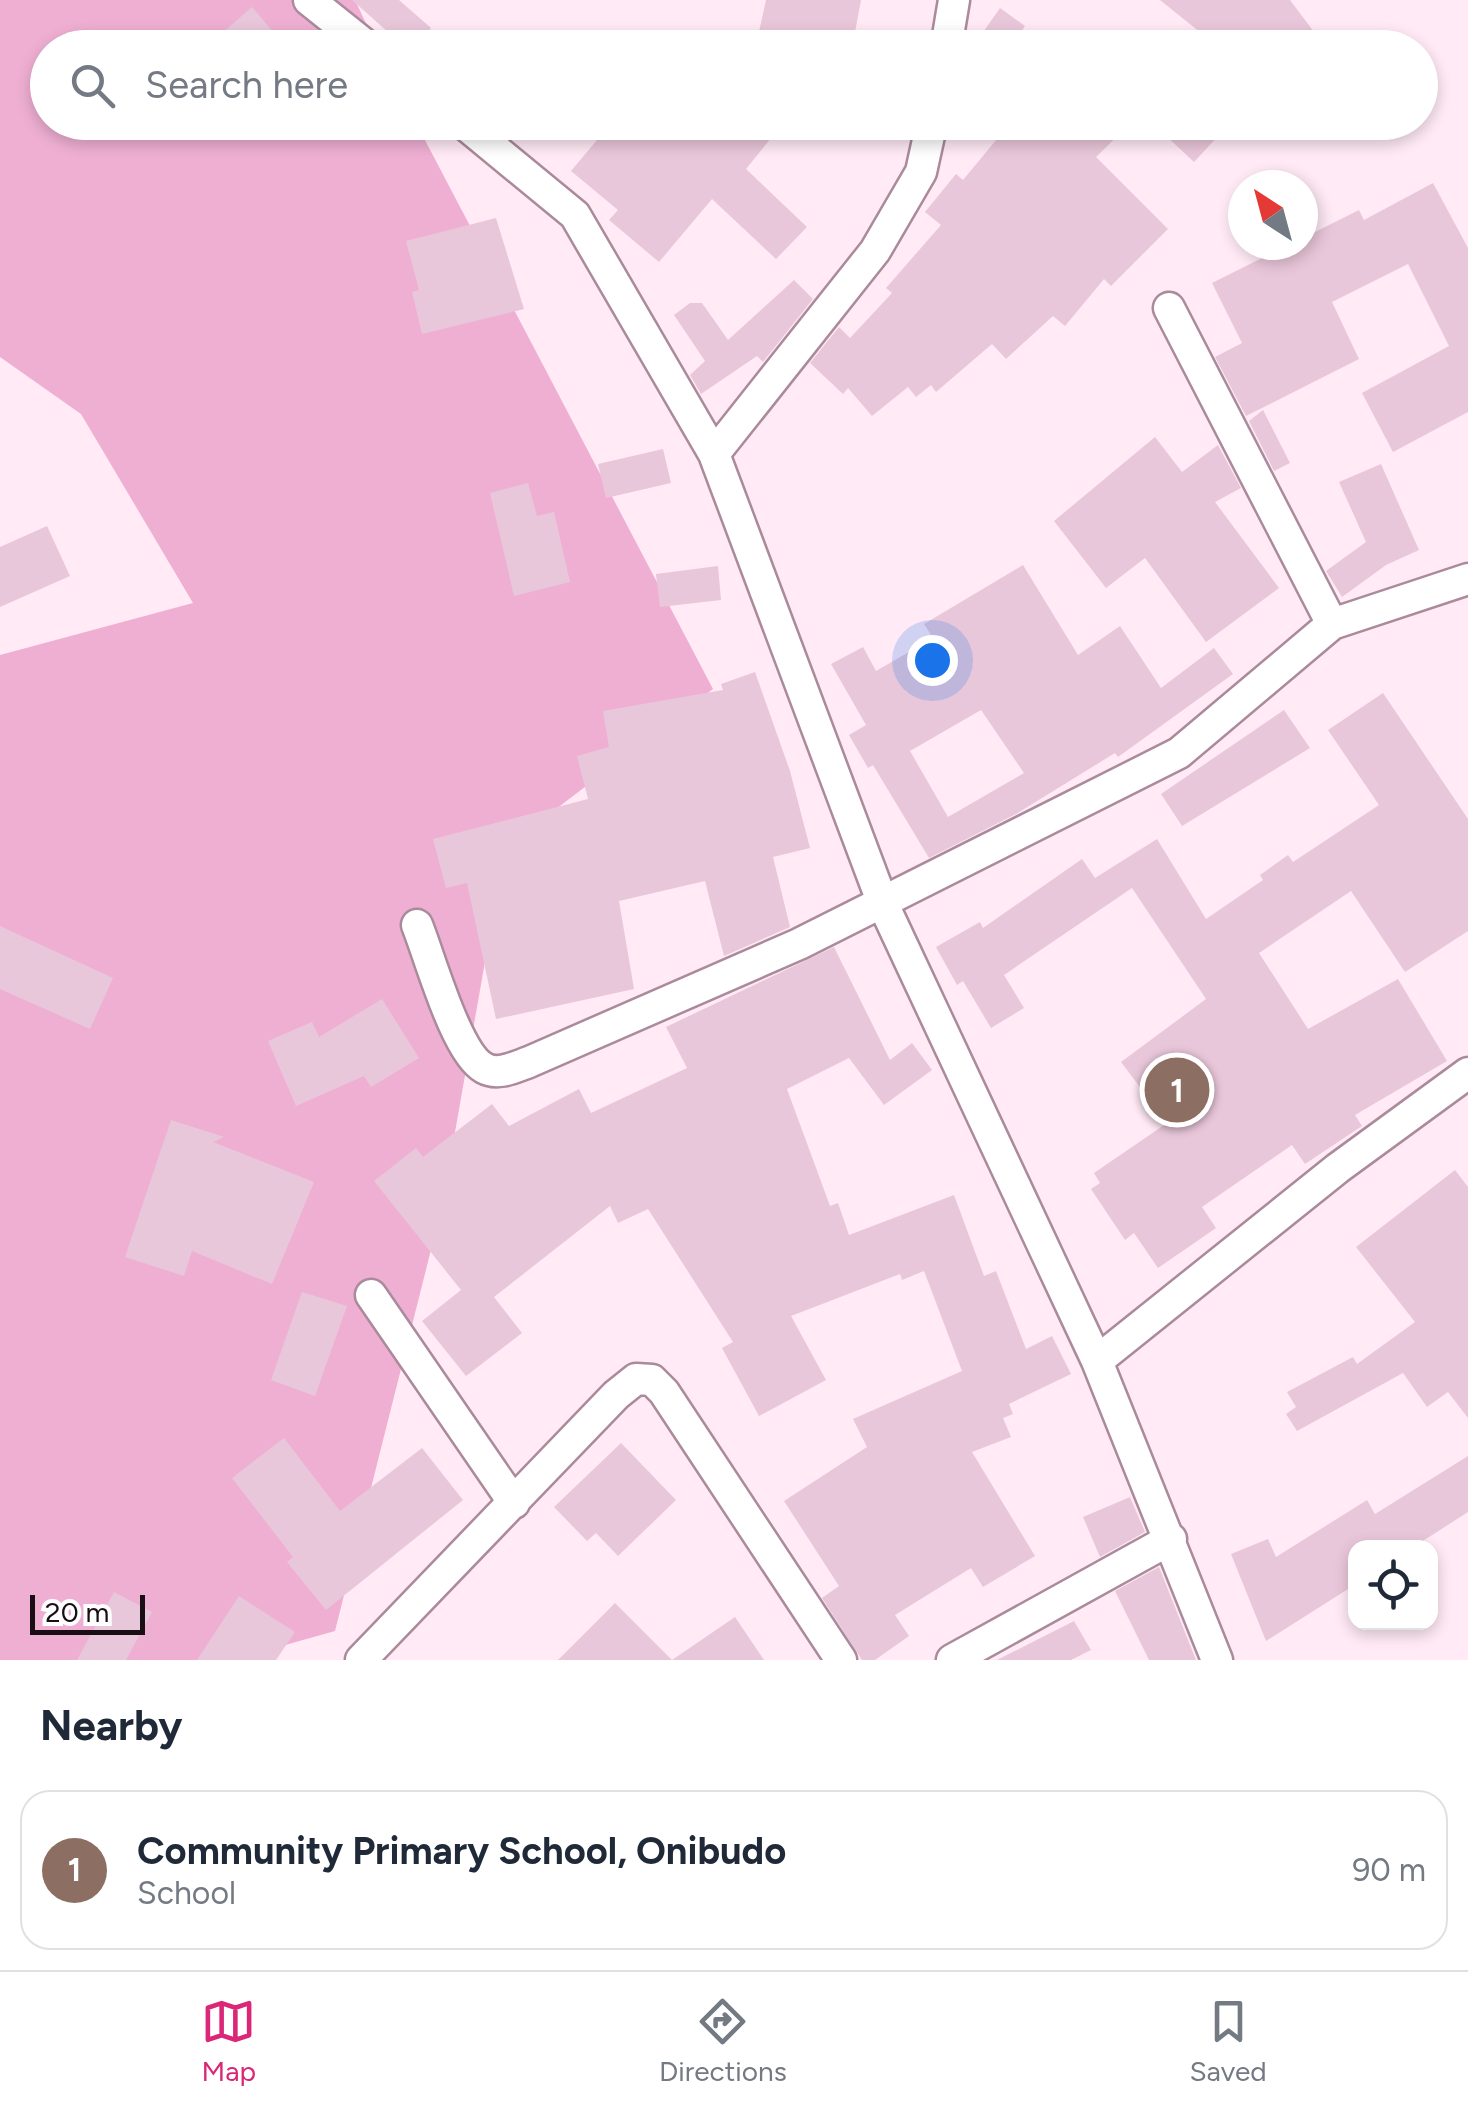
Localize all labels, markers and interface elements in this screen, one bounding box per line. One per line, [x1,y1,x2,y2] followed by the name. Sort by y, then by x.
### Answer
[30,30,1438,140] search box
[65,58,120,113] icon: search
[145,62,348,108] text: Search here
[1228,170,1318,260] north arrow
[907,635,958,686] your location
[1144,1052,1210,1128] pin: 1
[1348,1540,1438,1630] map controls
[1348,1540,1438,1630] button: locate
[30,1590,145,1634] scale bar
[45,1595,109,1629] text: 20 m
[40,1700,182,1751] text: Nearby
[137,1828,786,1874] text: Community Primary School, Onibudo
[68,1851,81,1889] text: 1
[1352,1851,1426,1889] text: 90 m
[137,1874,236,1912] text: School
[201,1994,256,2088] tab: Map
[659,1994,787,2088] tab: Directions
[1189,1994,1267,2088] tab: Saved

